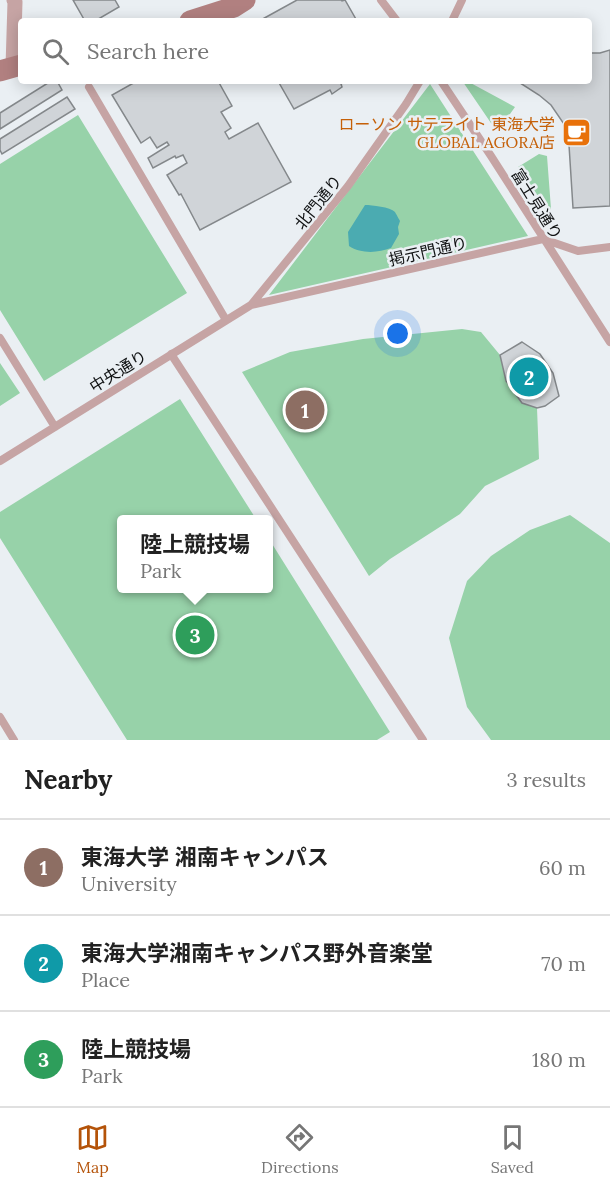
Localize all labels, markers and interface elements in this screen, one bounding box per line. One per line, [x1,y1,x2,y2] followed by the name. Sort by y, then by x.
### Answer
[18,18,592,84] search box
[39,35,72,68] icon: search
[87,37,209,65] text: Search here
[339,114,555,152] place label: ローソン サテライト 東海大学 GLOBAL AGORA店
[560,117,592,149] cafe icon: ローソン サテライト 東海大学 GLOBAL AGORA店
[507,165,567,243] street label: 富士見通り
[290,171,346,233] street label: 北門通り
[387,232,469,270] street label: 掲示門通り
[383,319,412,348] your location
[86,346,150,396] street label: 中央通り
[510,354,548,400] pin: 2
[286,388,324,432] pin: 1
[117,515,273,593] popup
[140,530,250,558] text: 陸上競技場
[140,558,182,583] text: Park
[176,612,214,658] pin: 3
[24,763,112,796] text: Nearby
[507,767,586,792] text: 3 results
[81,843,329,871] text: 東海大学 湘南キャンパス
[39,855,48,880] text: 1
[539,855,586,880] text: 60 m
[81,871,177,896] text: University
[81,939,433,967] text: 東海大学湘南キャンパス野外音楽堂
[38,951,49,976] text: 2
[541,951,586,976] text: 70 m
[81,967,130,992] text: Place
[81,1035,191,1063] text: 陸上競技場
[38,1047,49,1072] text: 3
[532,1047,586,1072] text: 180 m
[81,1063,123,1088] text: Park
[76,1121,109,1177] tab: Map
[261,1121,339,1177] tab: Directions
[491,1121,534,1177] tab: Saved

